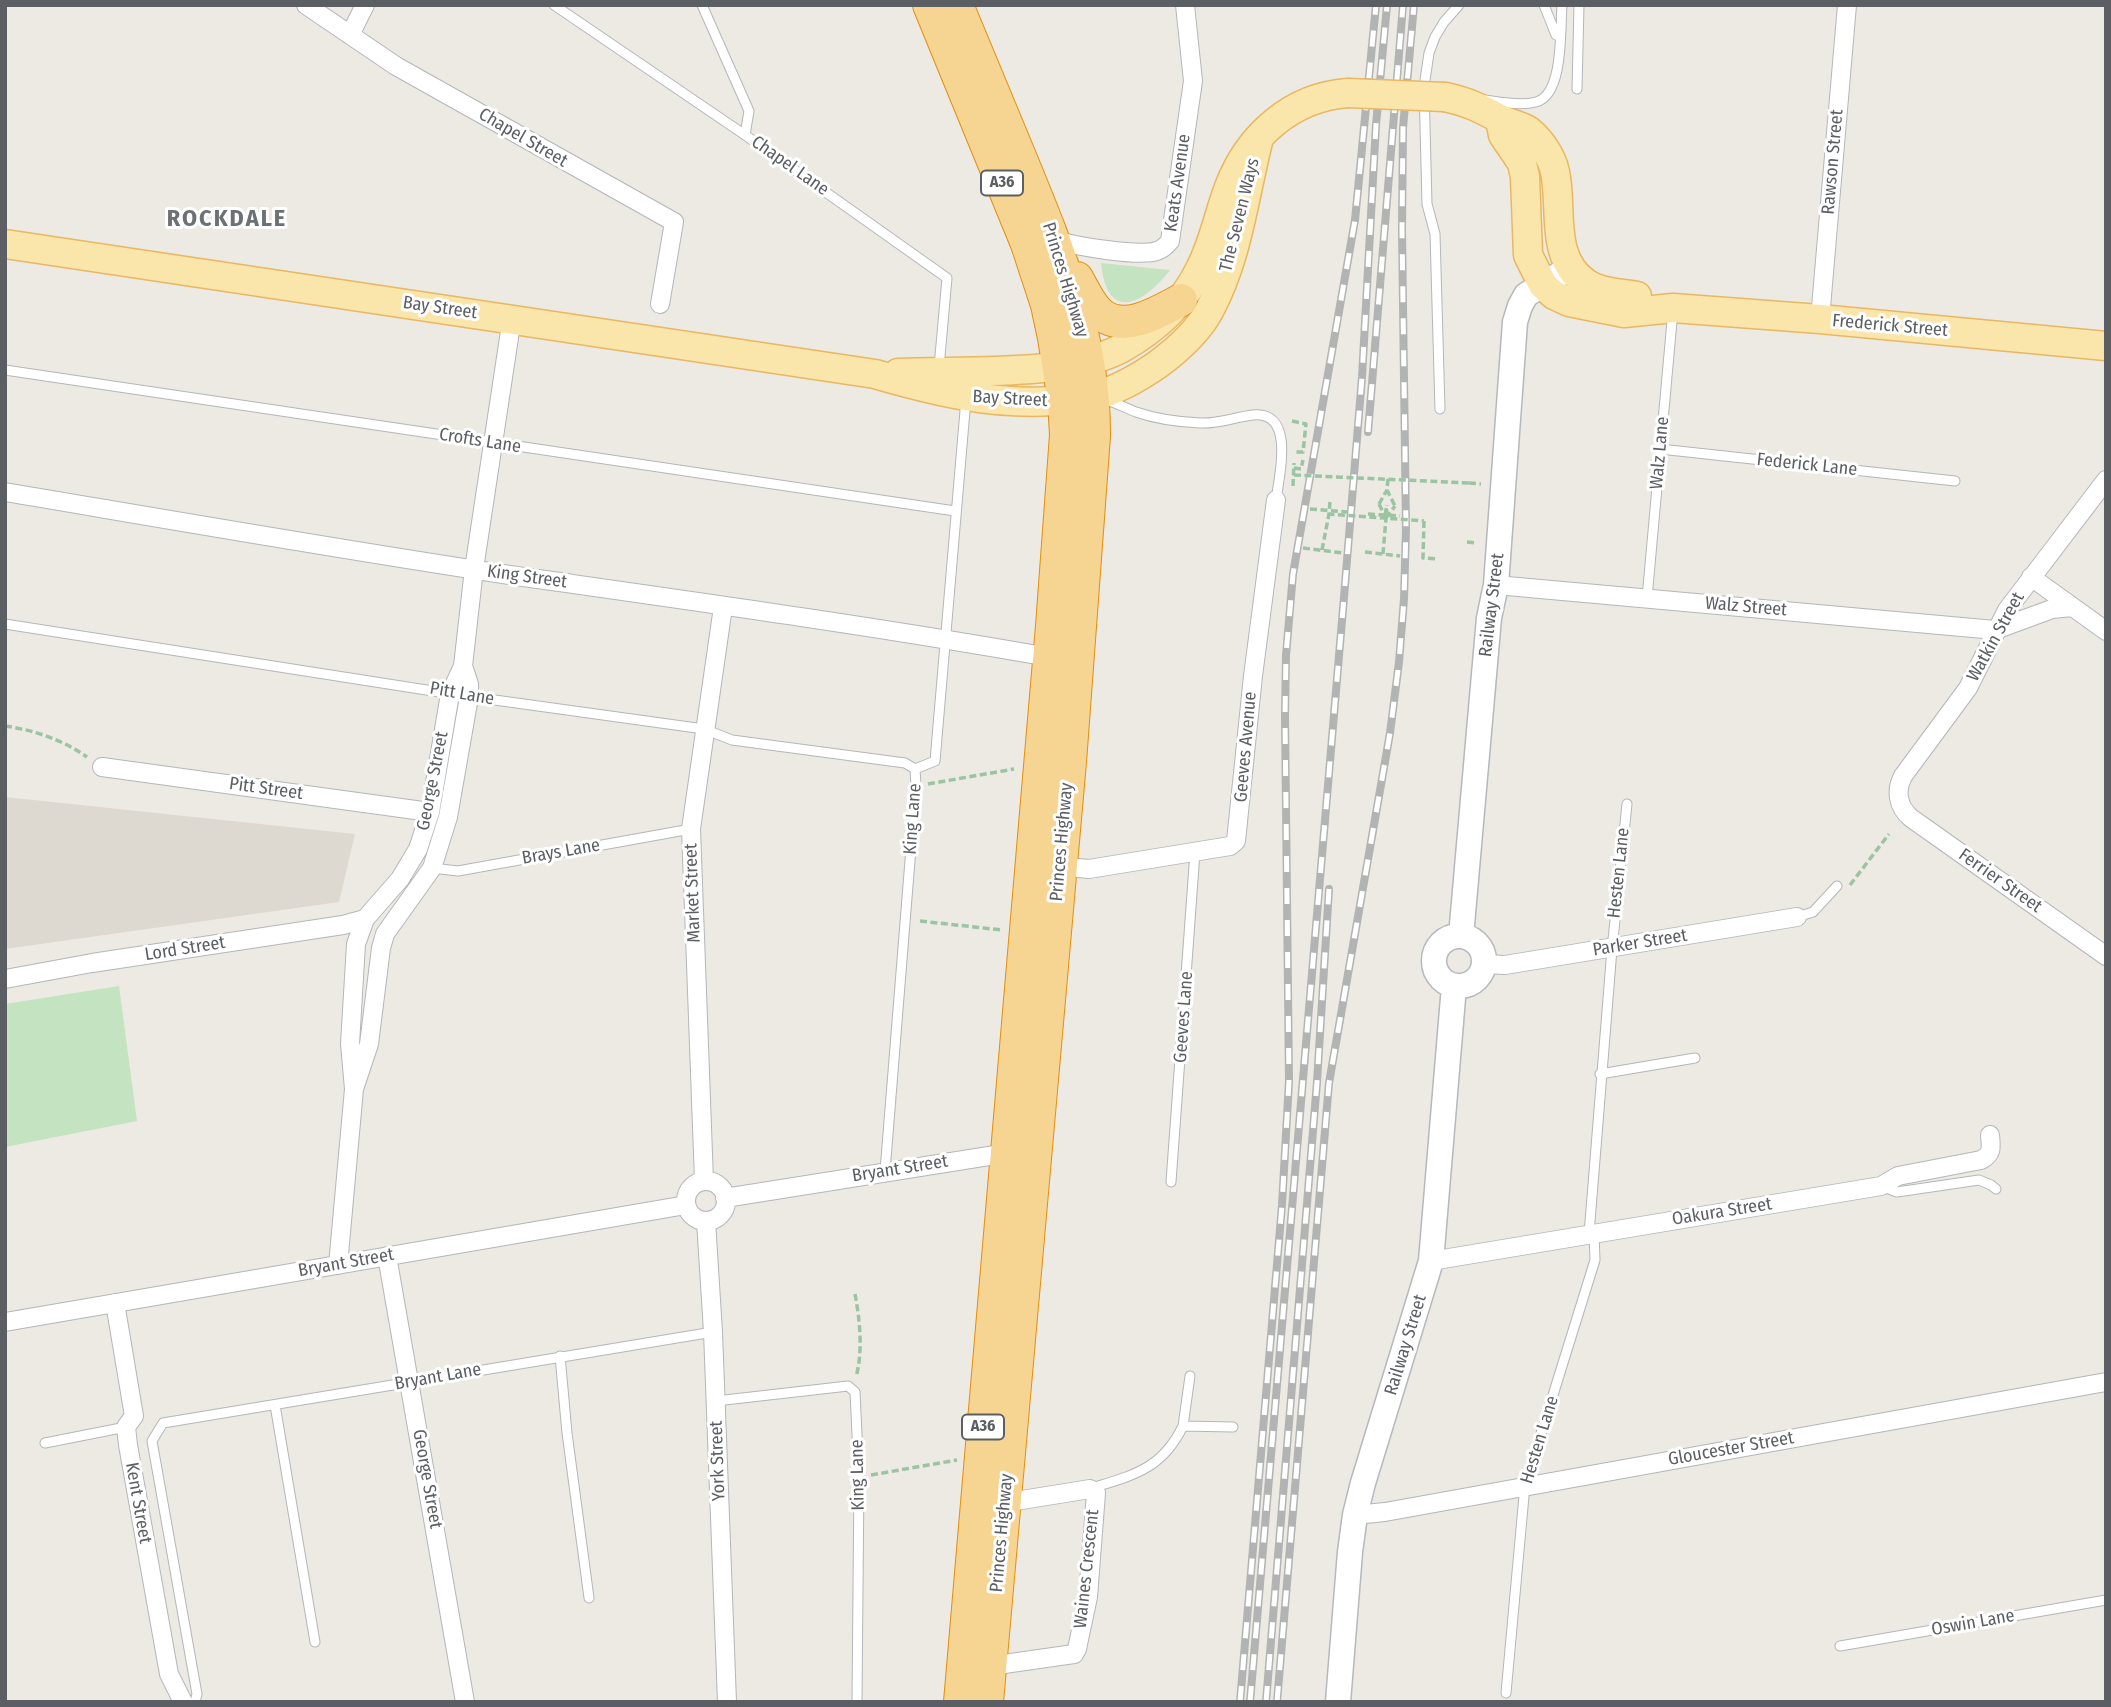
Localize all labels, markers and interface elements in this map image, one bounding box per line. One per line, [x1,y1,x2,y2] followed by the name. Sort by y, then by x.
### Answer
[475,104,571,172] street label: Chapel Street
[1818,109,1848,215] street label: Rawson Street
[747,131,833,201] street label: Chapel Lane
[1160,133,1196,233] street label: Keats Avenue
[1215,156,1265,274] street label: The Seven Ways
[981,170,1023,196] road number: A36
[168,205,286,233] district label: ROCKDALE
[1037,220,1093,340] street label: Princes Highway
[401,292,479,324] street label: Bay Street
[1831,310,1949,342] street label: Frederick Street
[972,386,1048,412] street label: Bay Street
[1646,416,1674,490] street label: Walz Lane
[438,424,522,458] street label: Crofts Lane
[1756,449,1858,481] street label: Federick Lane
[1475,552,1509,658] street label: Railway Street
[486,561,568,593] street label: King Street
[1963,589,2029,685] street label: Watkin Street
[1704,593,1788,621] street label: Walz Street
[428,678,496,710] street label: Pitt Lane
[1230,691,1262,803] street label: Geeves Avenue
[413,730,453,832] street label: George Street
[228,773,304,805] street label: Pitt Street
[1046,782,1078,902] street label: Princes Highway
[900,783,926,855] street label: King Lane
[1604,827,1634,919] street label: Hesten Lane
[520,835,602,869] street label: Brays Lane
[680,843,706,943] street label: Market Street
[1954,844,2046,918] street label: Ferrier Street
[1591,925,1689,961] street label: Parker Street
[143,932,227,966] street label: Lord Street
[1170,970,1198,1064] street label: Geeves Lane
[851,1151,949,1187] street label: Bryant Street
[1671,1193,1773,1231] street label: Oakura Street
[297,1244,395,1282] street label: Bryant Street
[1380,1292,1432,1398] street label: Railway Street
[393,1359,483,1395] street label: Bryant Lane
[1516,1393,1564,1487] street label: Hesten Lane
[962,1414,1004,1440] road number: A36
[706,1420,730,1502] street label: York Street
[1667,1427,1795,1471] street label: Gloucester Street
[408,1428,446,1530] street label: George Street
[847,1439,869,1511] street label: King Lane
[120,1461,156,1545] street label: Kent Street
[986,1473,1018,1593] street label: Princes Highway
[1070,1508,1104,1630] street label: Waines Crescent
[1930,1605,2016,1641] street label: Oswin Lane

